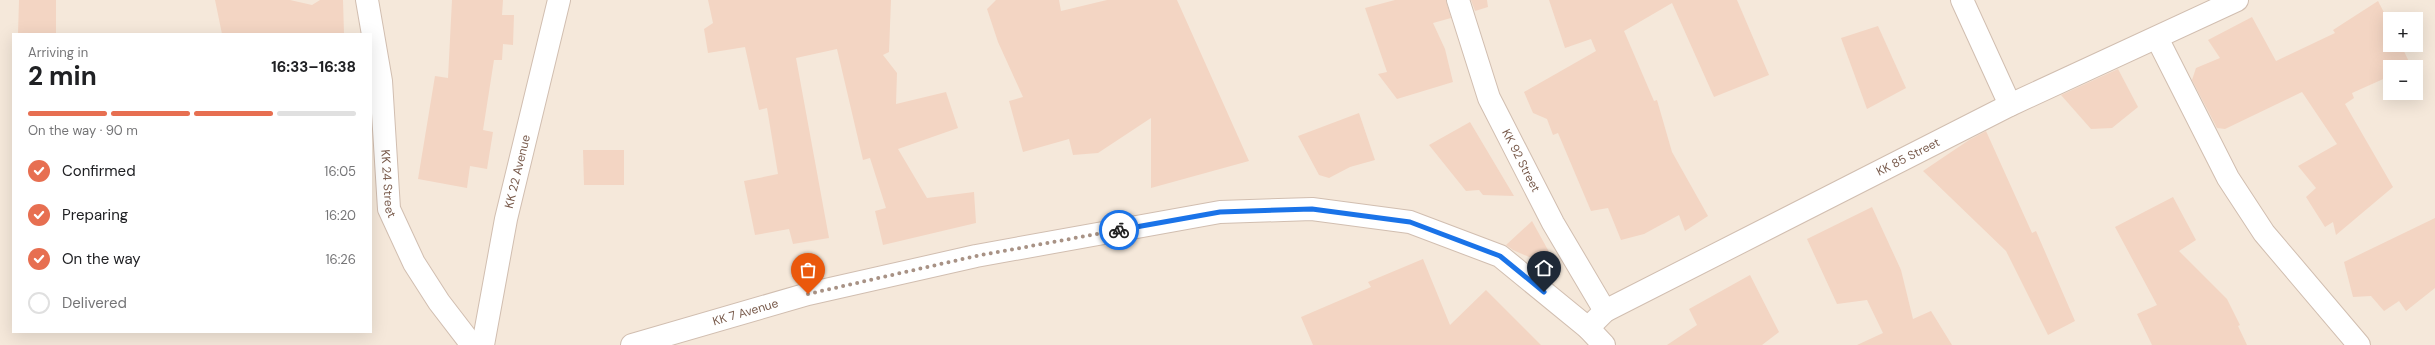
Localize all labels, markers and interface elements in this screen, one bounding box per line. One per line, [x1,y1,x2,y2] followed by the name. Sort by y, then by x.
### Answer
[2383,12,2423,100] map controls
[2383,12,2423,52] button: +
[28,44,88,61] text: Arriving in
[271,57,356,77] text: 16:33–16:38
[28,59,97,93] text: 2 min
[2383,60,2423,100] button: −
[28,122,138,139] text: On the way · 90 m
[1498,126,1544,195] street label: KK 92 Street
[501,133,534,210] street label: KK 22 Avenue
[1874,134,1943,180] street label: KK 85 Street
[377,149,400,221] street label: KK 24 Street
[28,160,50,182] icon: check
[62,161,136,181] text: Confirmed
[324,163,356,180] text: 16:05
[28,204,50,226] icon: check
[62,205,128,225] text: Preparing
[325,207,356,224] text: 16:20
[1099,210,1139,250] courier
[1108,219,1130,241] icon: bike
[28,248,50,270] icon: check
[62,249,141,269] text: On the way
[326,251,356,268] text: 16:26
[1527,251,1561,292] pin
[791,253,825,294] pin
[1533,257,1555,279] icon: home
[797,259,819,281] icon: bag
[62,293,127,313] text: Delivered
[711,295,780,329] street label: KK 7 Avenue

